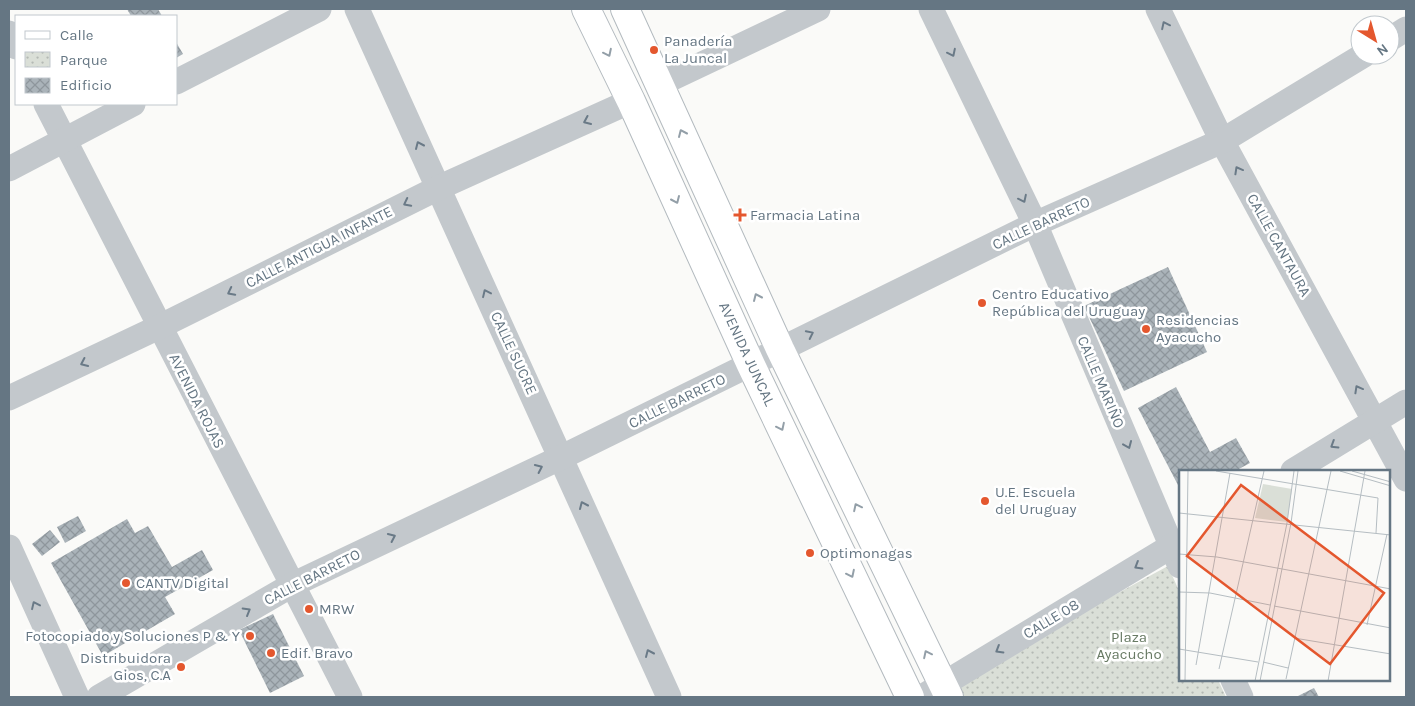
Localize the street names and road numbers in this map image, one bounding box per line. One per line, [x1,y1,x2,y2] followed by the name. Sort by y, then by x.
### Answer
[1243,190,1315,300] street label: CALLE CANTAURA
[989,192,1093,254] street label: CALLE BARRETO
[243,202,395,292] street label: CALLE ANTIGUA INFANTE
[715,299,779,409] street label: AVENIDA JUNCAL
[487,309,541,397] street label: CALLE SUCRE
[1073,333,1129,431] street label: CALLE MARIÑO
[165,350,229,452] street label: AVENIDA ROJAS
[626,370,728,432] street label: CALLE BARRETO
[261,545,363,609] street label: CALLE BARRETO
[1020,595,1082,643] street label: CALLE 08

